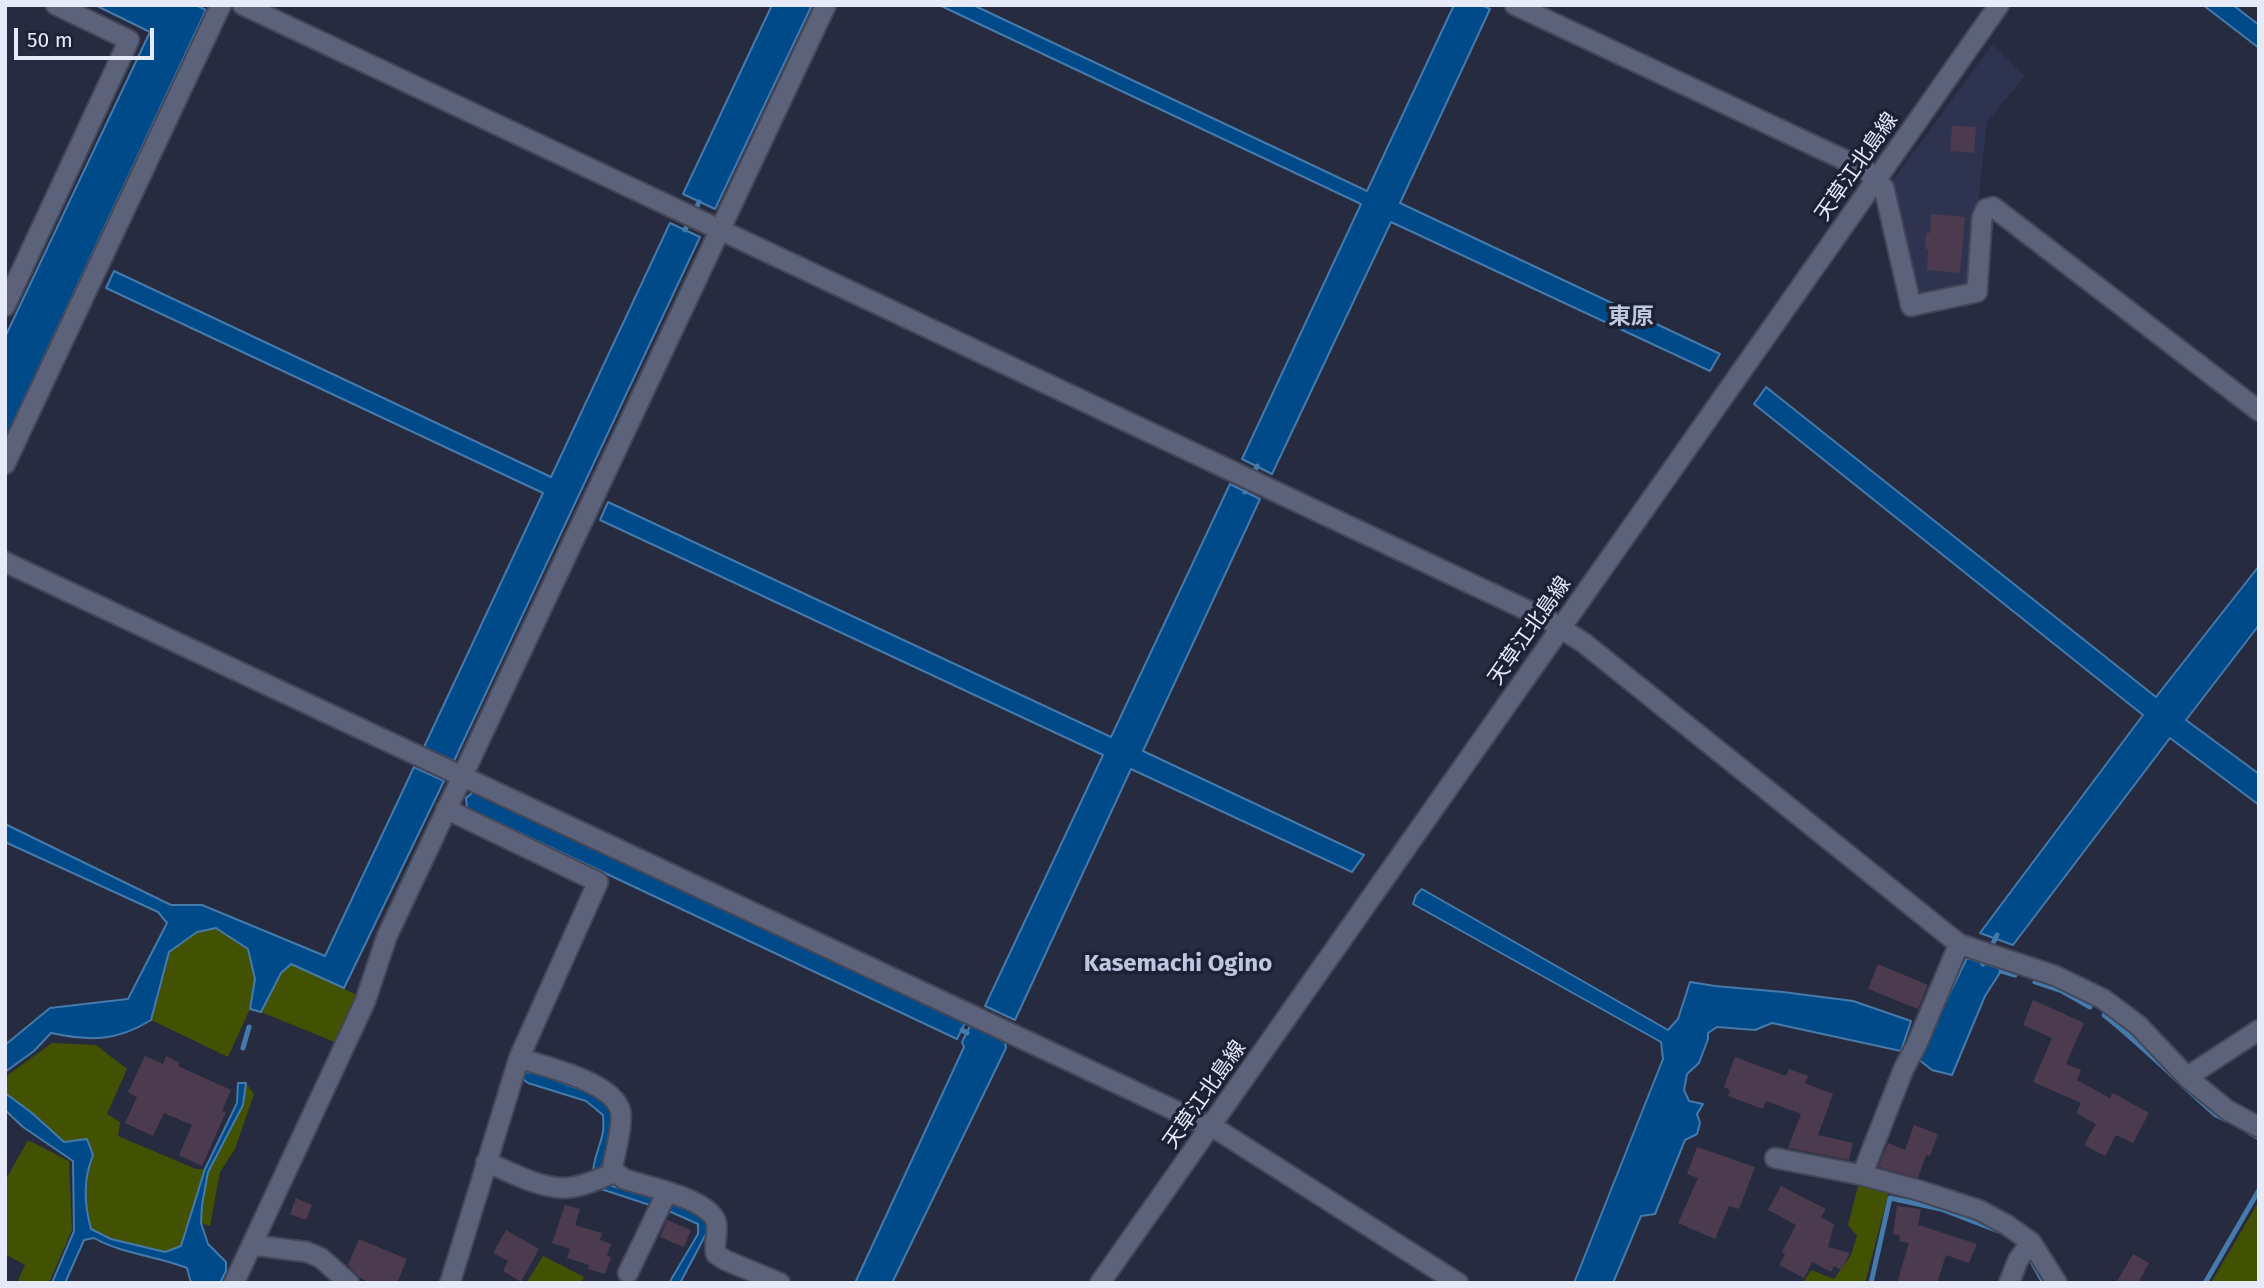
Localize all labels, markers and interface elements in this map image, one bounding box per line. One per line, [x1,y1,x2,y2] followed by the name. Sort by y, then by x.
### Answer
[18,14,158,58] scale bar
[27,27,73,53] text: 50 m
[1811,108,1903,226] street label: 天草江北島線
[1608,304,1654,332] district label: 東原
[1484,572,1576,690] street label: 天草江北島線
[1084,950,1272,978] district label: Kasemachi Ogino
[1159,1036,1251,1154] street label: 天草江北島線

